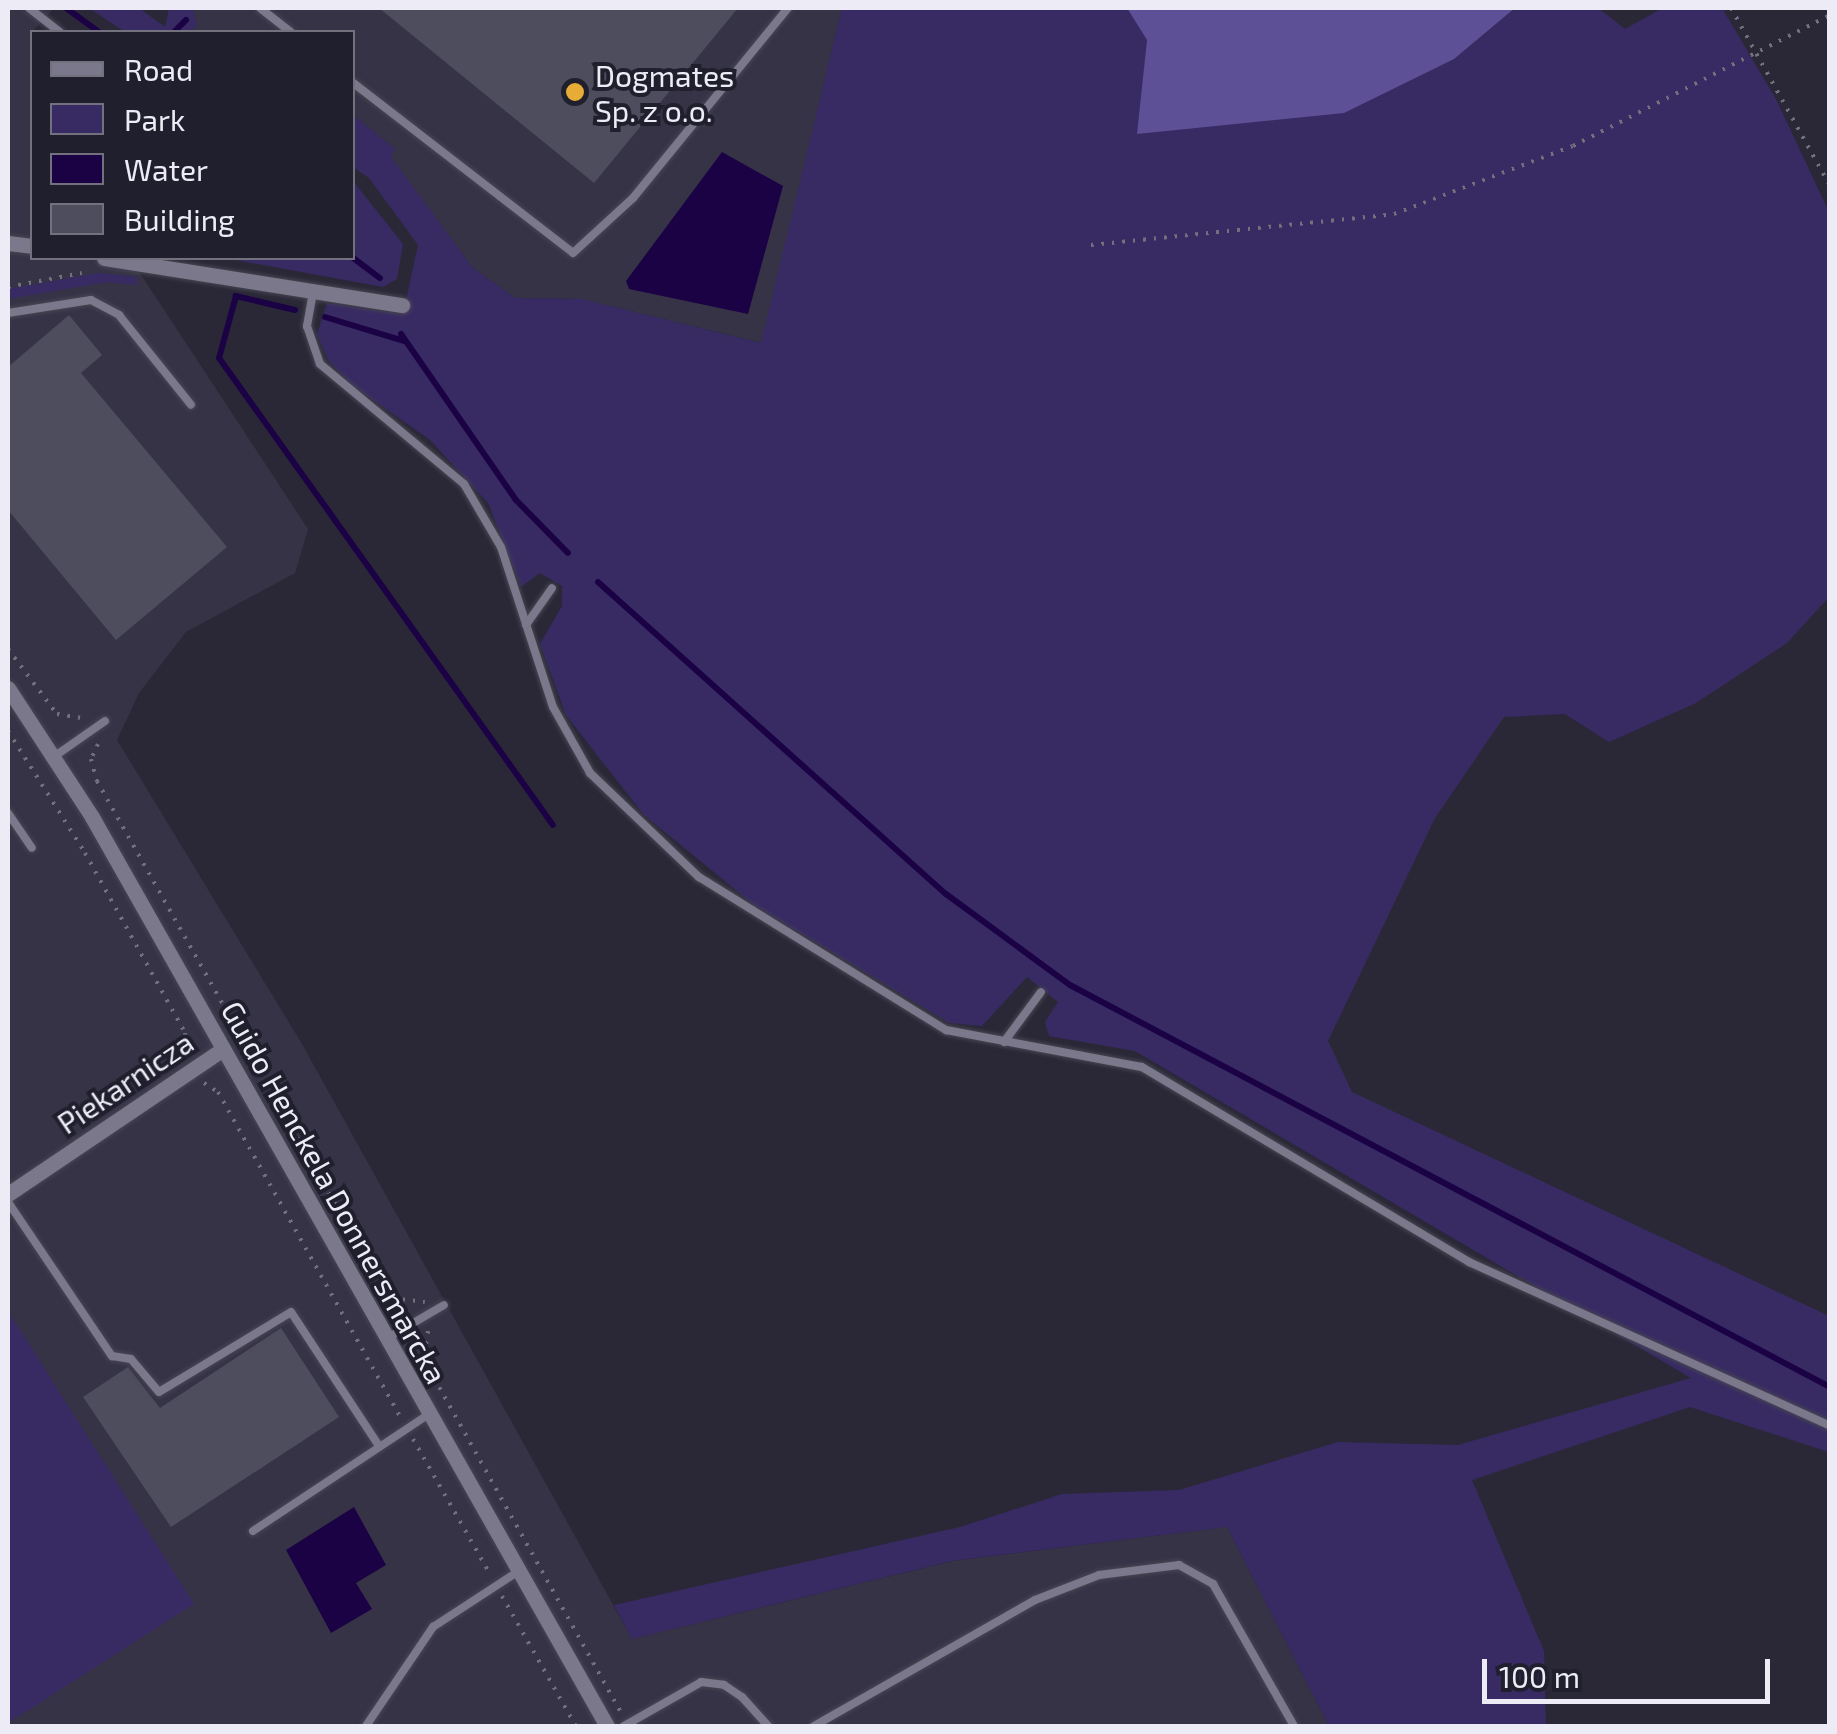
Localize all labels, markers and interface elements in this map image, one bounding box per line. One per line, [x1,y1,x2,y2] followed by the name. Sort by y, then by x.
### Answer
[30,30,355,260] legend
[124,51,193,87] text: Road
[595,57,734,128] place label: Dogmates Sp. z o.o.
[564,81,586,103] marker: Dogmates Sp. z o.o.
[124,101,185,137] text: Park
[124,151,208,187] text: Water
[124,201,235,237] text: Building
[215,995,455,1389] street label: Guido Henckela Donnersmarcka
[50,1023,200,1141] street label: Piekarnicza
[1487,1639,1774,1701] scale bar
[1499,1658,1580,1694] text: 100 m

